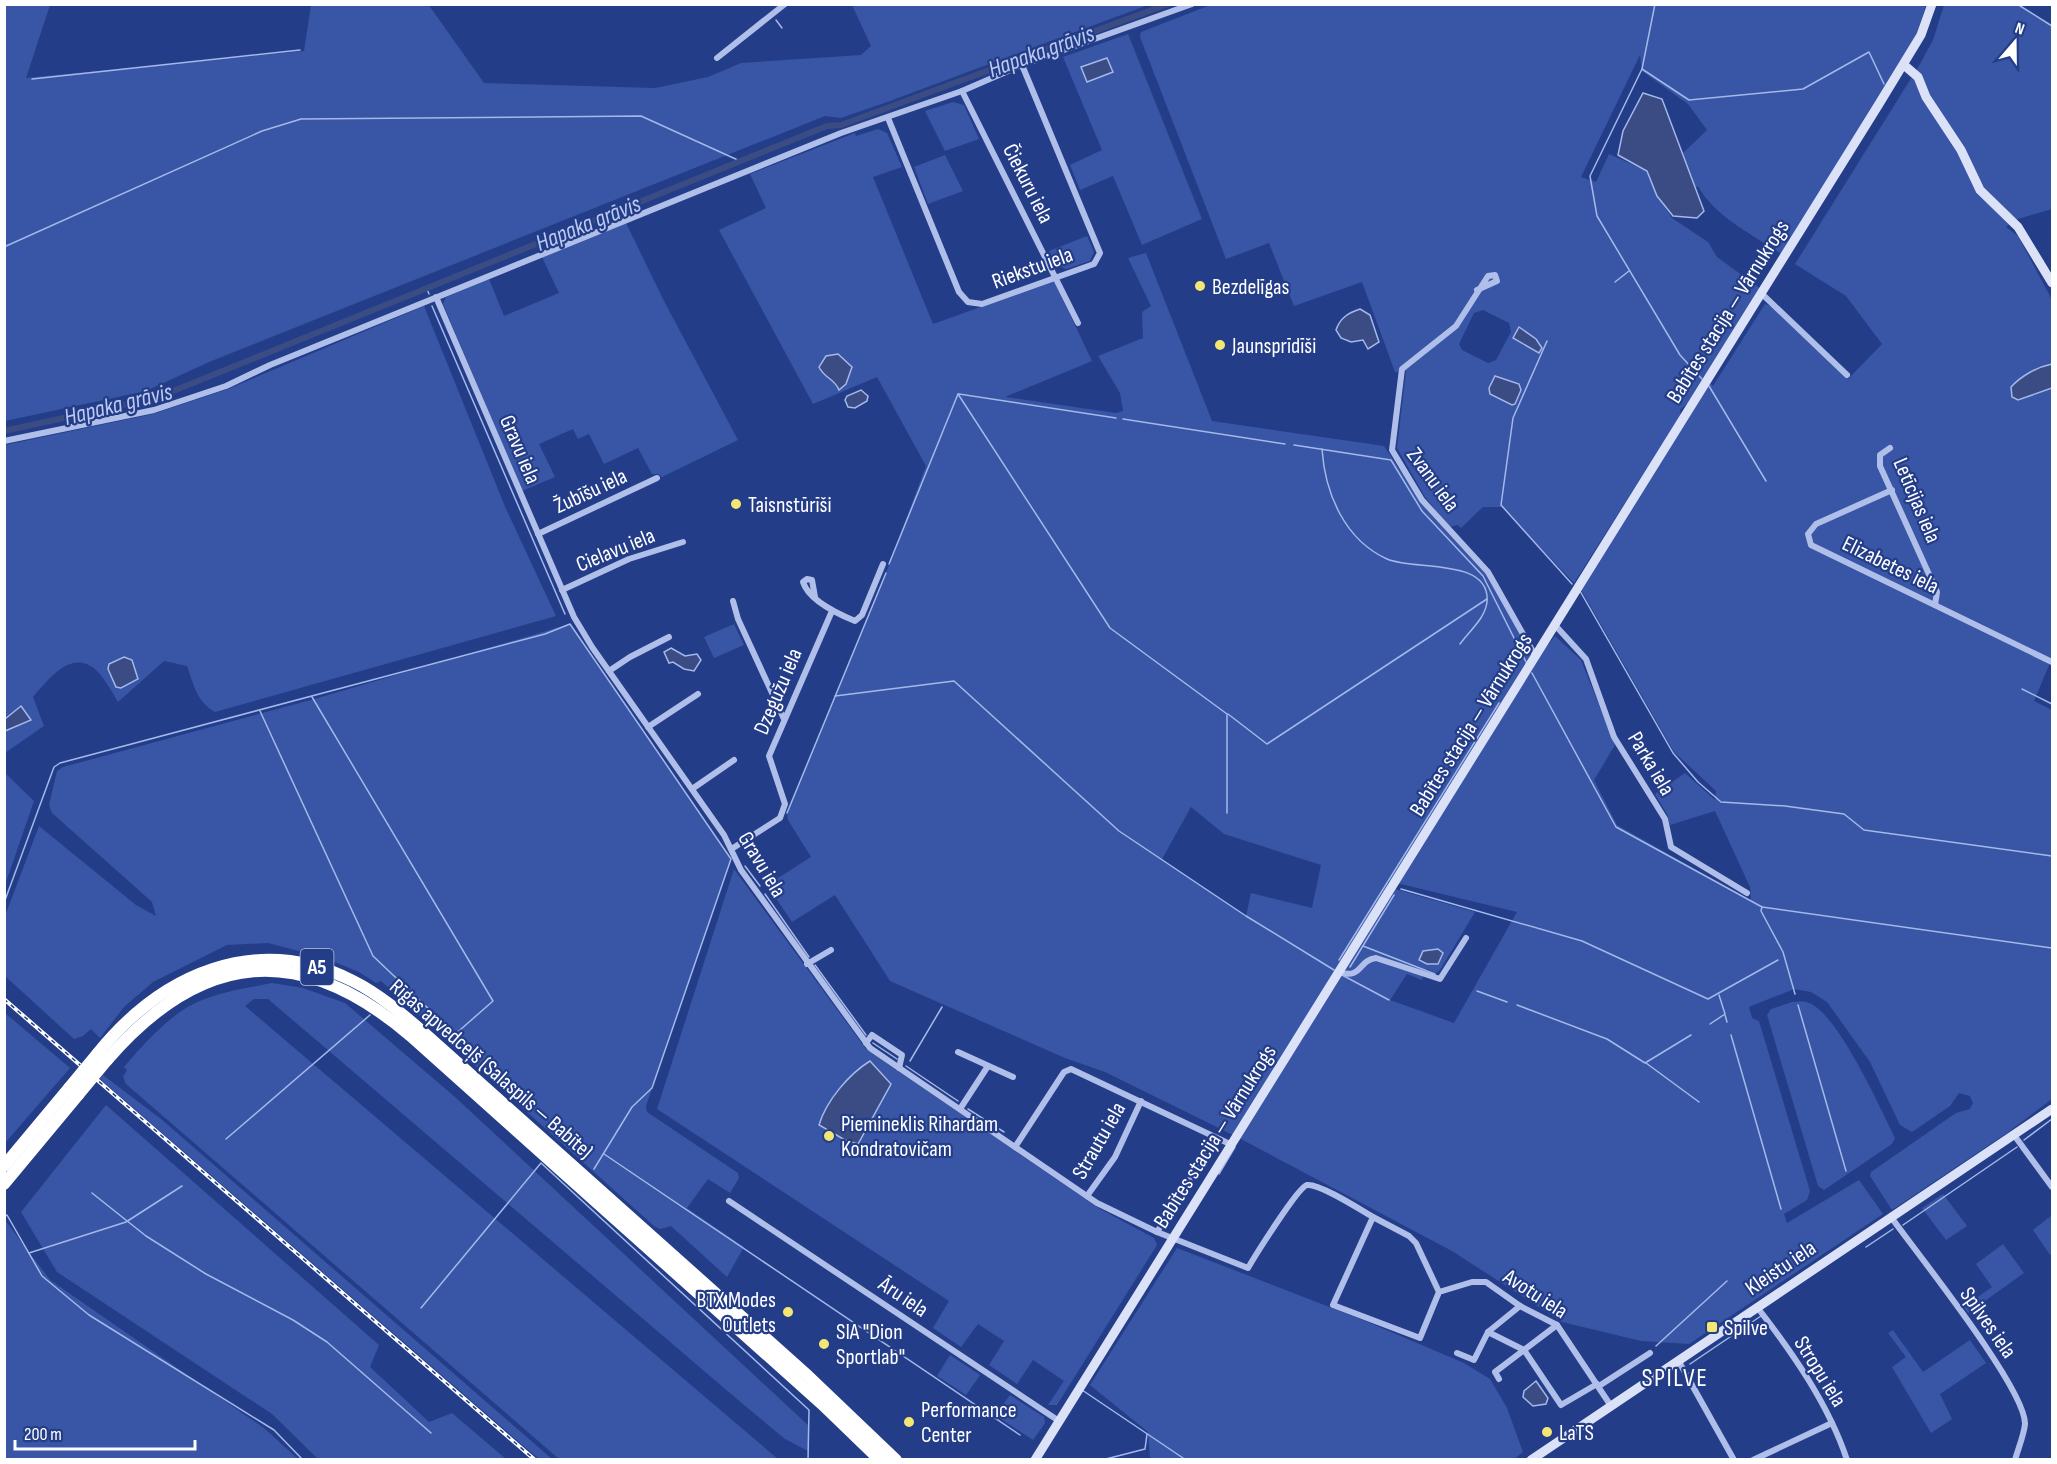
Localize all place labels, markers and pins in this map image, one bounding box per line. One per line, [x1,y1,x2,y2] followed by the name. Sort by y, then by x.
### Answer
[1212,274,1289,301] place label: Bezdelīgas
[1193,279,1207,293] marker: Bezdelīgas
[1231,333,1316,360] place label: Jaunsprīdīši
[1213,338,1227,352] marker: Jaunsprīdīši
[748,492,832,519] place label: Taisnstūrīši
[729,497,743,511] marker: Taisnstūrīši
[841,1111,998,1163] place label: Piemineklis Rihardam Kondratovičam
[822,1129,836,1143] marker: Piemineklis Rihardam Kondratovičam
[697,1287,776,1339] place label: BTX Modes Outlets
[781,1305,795,1319] marker: BTX Modes Outlets
[1724,1315,1768,1342] place label: Spilve
[836,1319,905,1371] place label: SIA "Dion Sportlab"
[1705,1320,1719,1334] marker: Spilve
[817,1337,831,1351] marker: SIA "Dion Sportlab"
[921,1397,1017,1449] place label: Performance Center
[902,1415,916,1429] marker: Performance Center
[1559,1420,1594,1447] place label: LaTS
[1540,1425,1554,1439] marker: LaTS

